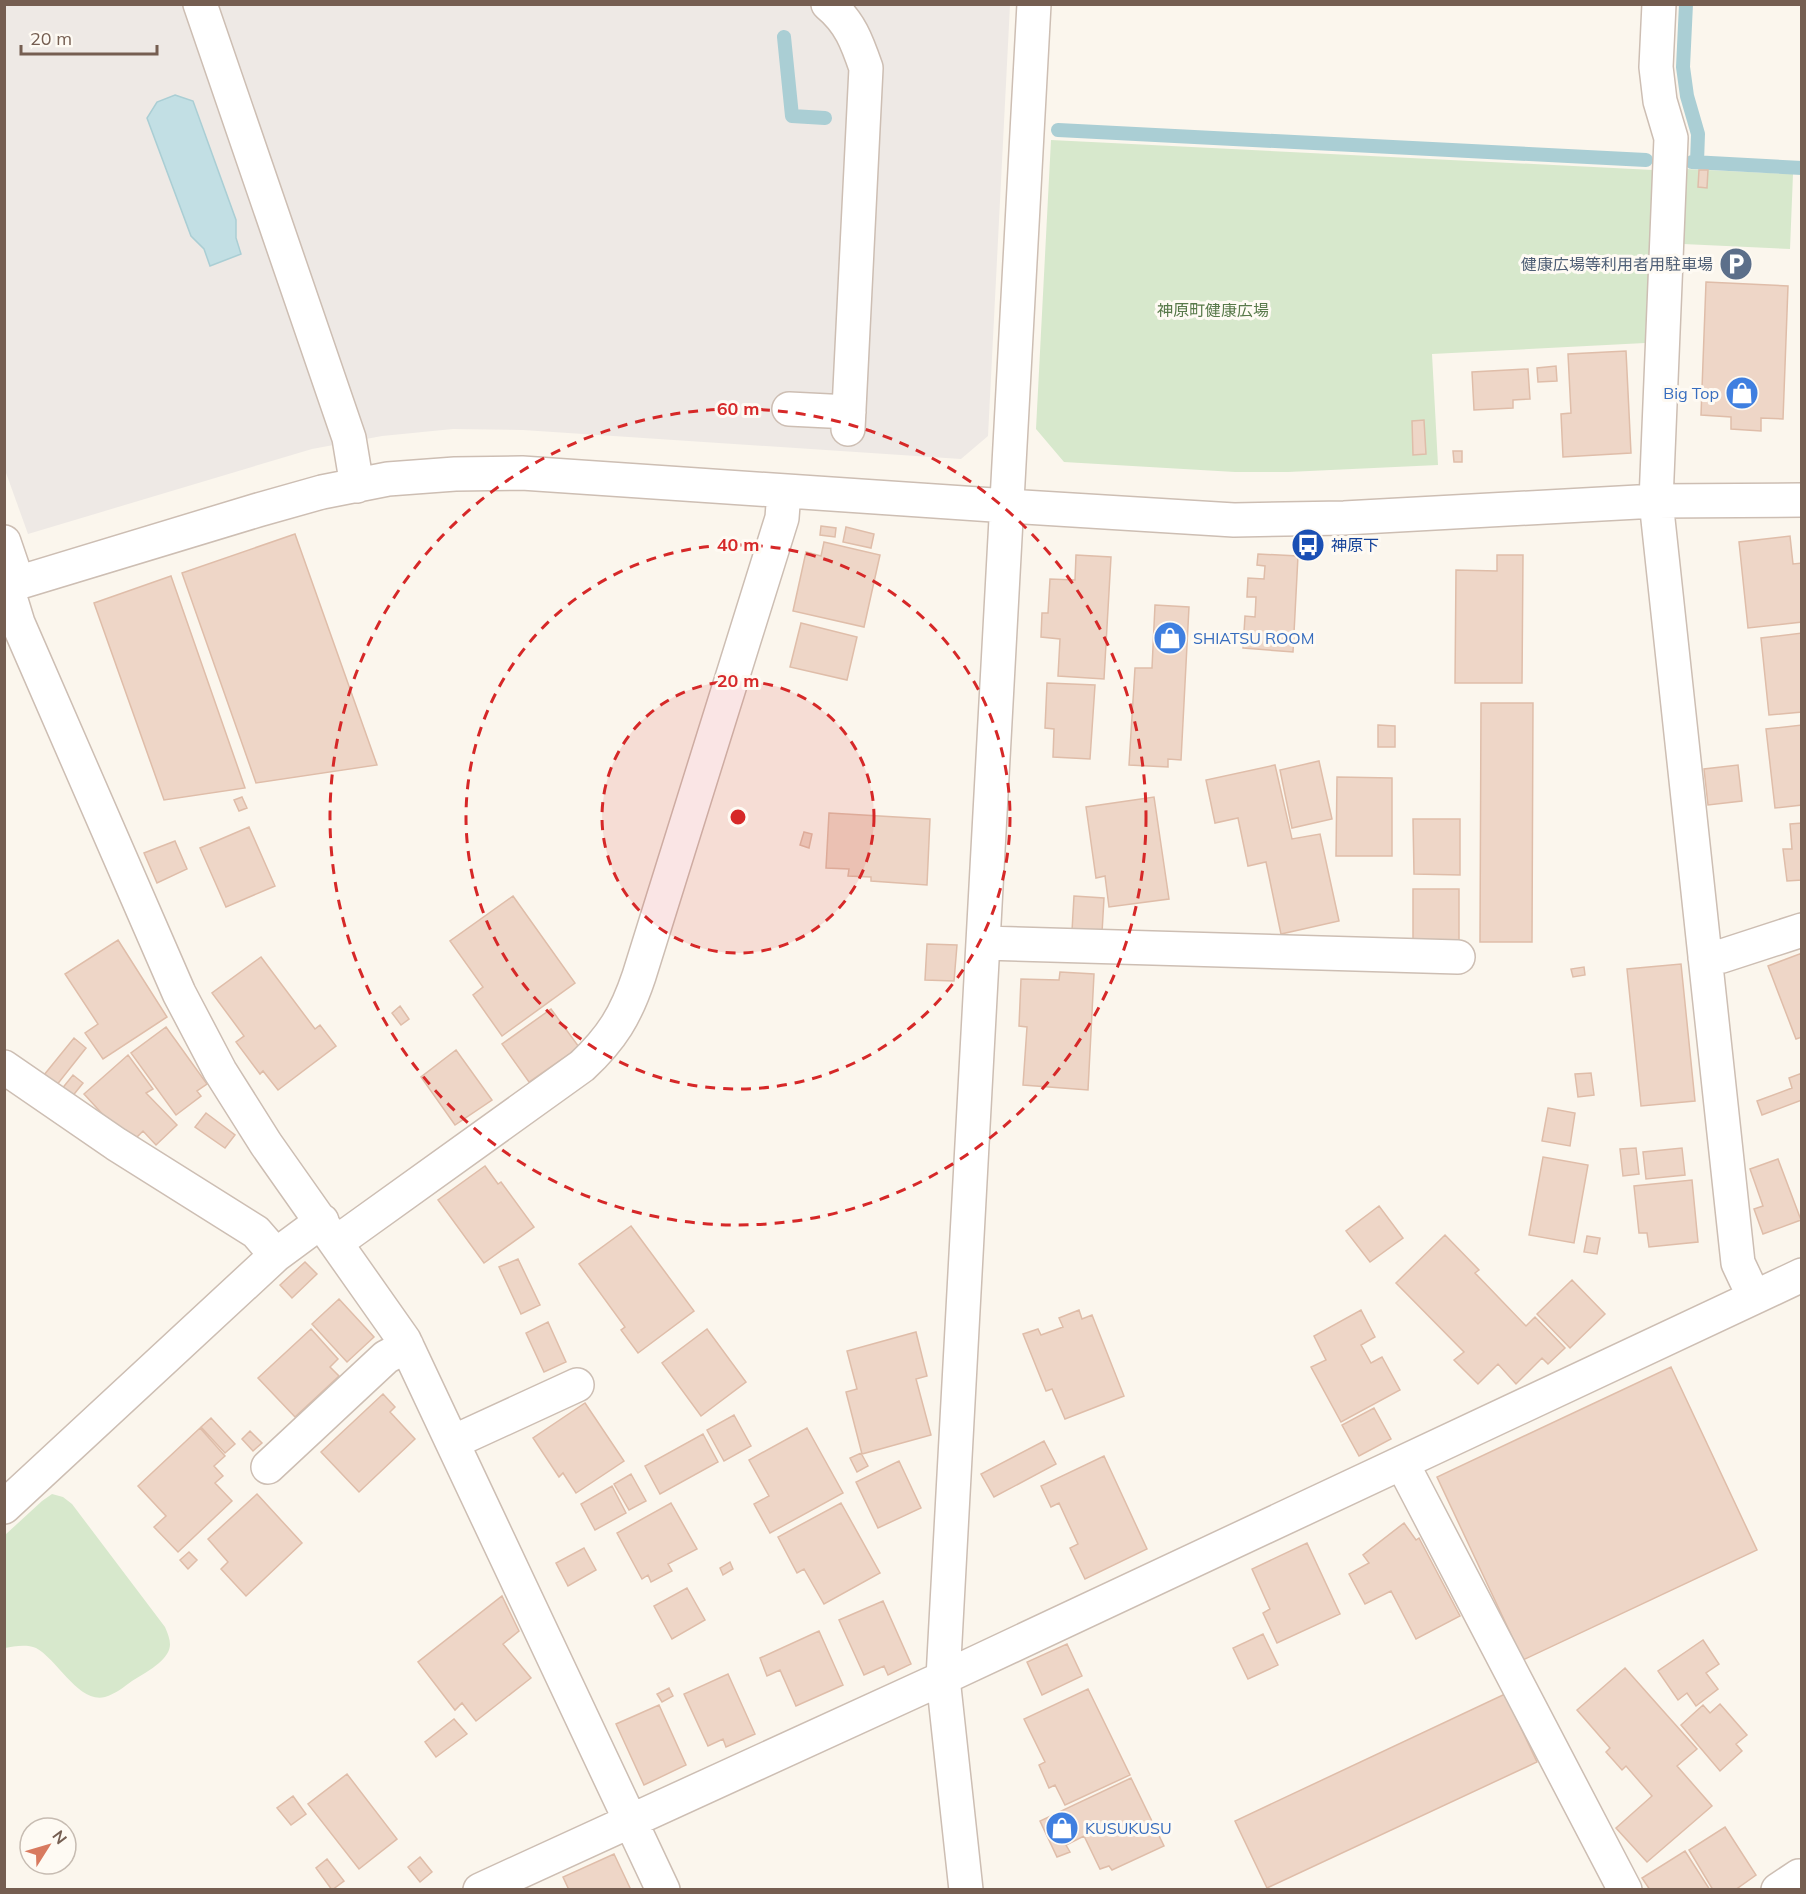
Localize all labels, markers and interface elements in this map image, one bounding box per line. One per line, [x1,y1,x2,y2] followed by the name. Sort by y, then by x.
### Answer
[21,18,158,56] scale bar
[30,27,72,50] text: 20 m
[1718,246,1754,282] parking icon: 健康広場等利用者用駐車場
[1521,254,1713,274] place label: 健康広場等利用者用駐車場
[1157,300,1269,320] park label: 神原町健康広場
[1724,375,1760,411] shop icon: Big Top
[1663,383,1719,403] place label: Big Top
[717,397,759,420] text: 60 m
[1290,527,1326,563] bus stop icon: 神原下
[717,533,759,556] text: 40 m
[1331,535,1379,555] place label: 神原下
[1152,620,1188,656] shop icon: SHIATSU ROOM
[1193,628,1314,648] place label: SHIATSU ROOM
[717,669,759,692] text: 20 m
[728,807,748,827] centre of rings
[1044,1810,1080,1846] shop icon: KUSUKUSU
[18,1816,78,1876] north arrow
[1085,1818,1172,1838] place label: KUSUKUSU
[48,1826,72,1848] text: N

